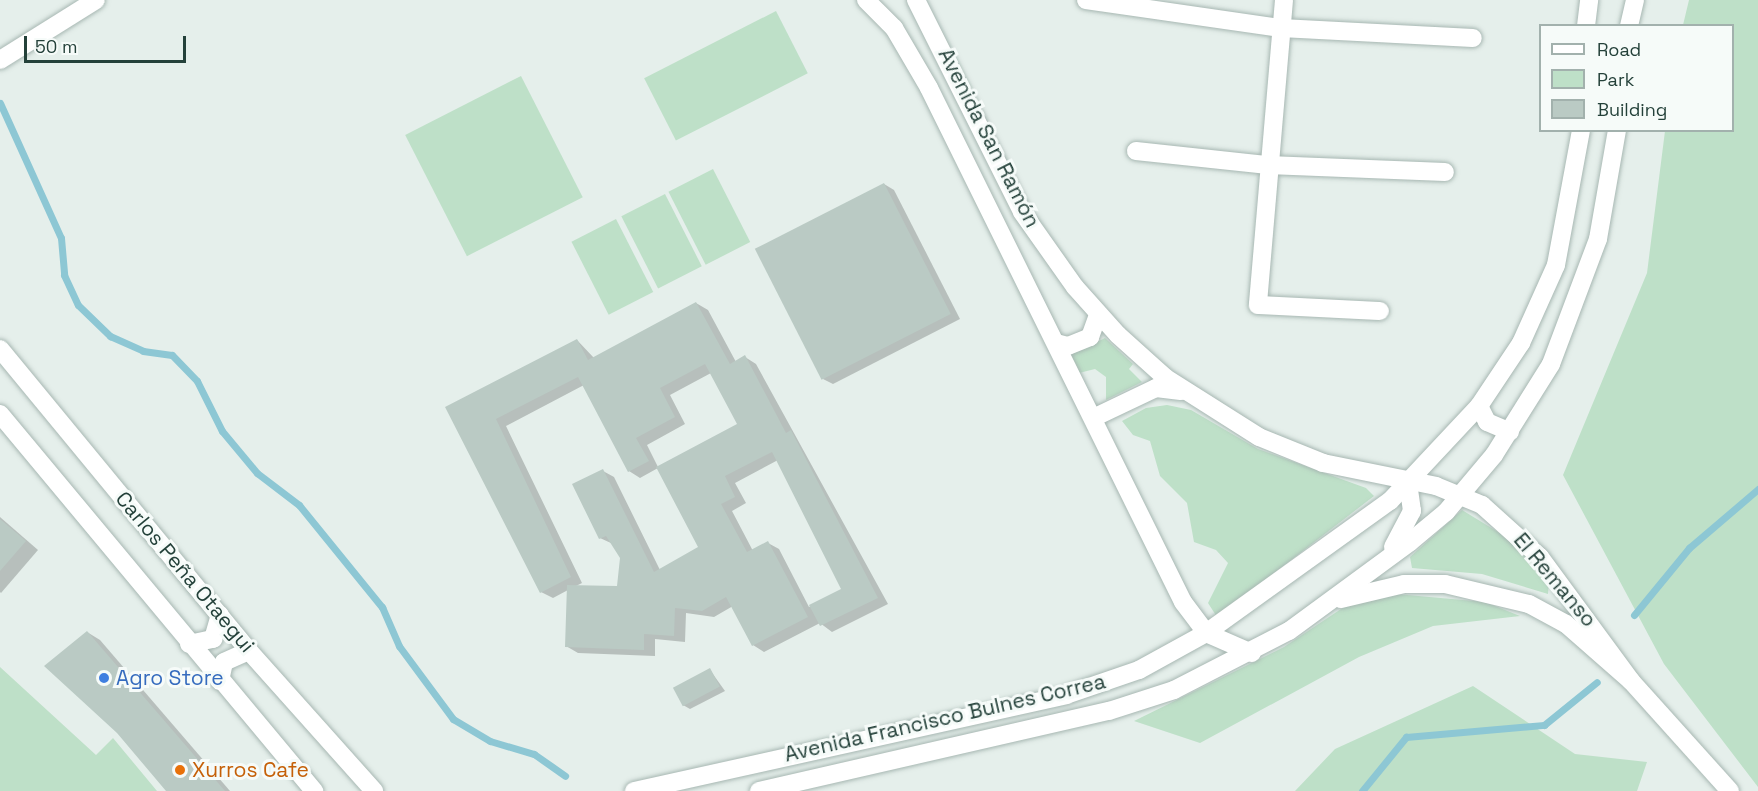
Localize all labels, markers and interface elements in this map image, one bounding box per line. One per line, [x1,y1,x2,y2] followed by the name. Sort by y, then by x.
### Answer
[27,24,189,62] scale bar
[1539,24,1734,132] legend
[35,35,77,58] text: 50 m
[1597,38,1641,61] text: Road
[933,44,1045,232] street label: Avenida San Ramón
[1597,68,1634,91] text: Park
[1597,98,1667,121] text: Building
[110,486,260,658] street label: Carlos Peña Otaegui
[1508,528,1602,632] street label: El Remanso
[116,665,224,691] place label: Agro Store
[782,669,1108,767] street label: Avenida Francisco Bulnes Correa
[97,671,111,685] marker: Agro Store
[192,757,309,783] place label: Xurros Cafe
[173,763,187,777] marker: Xurros Cafe

